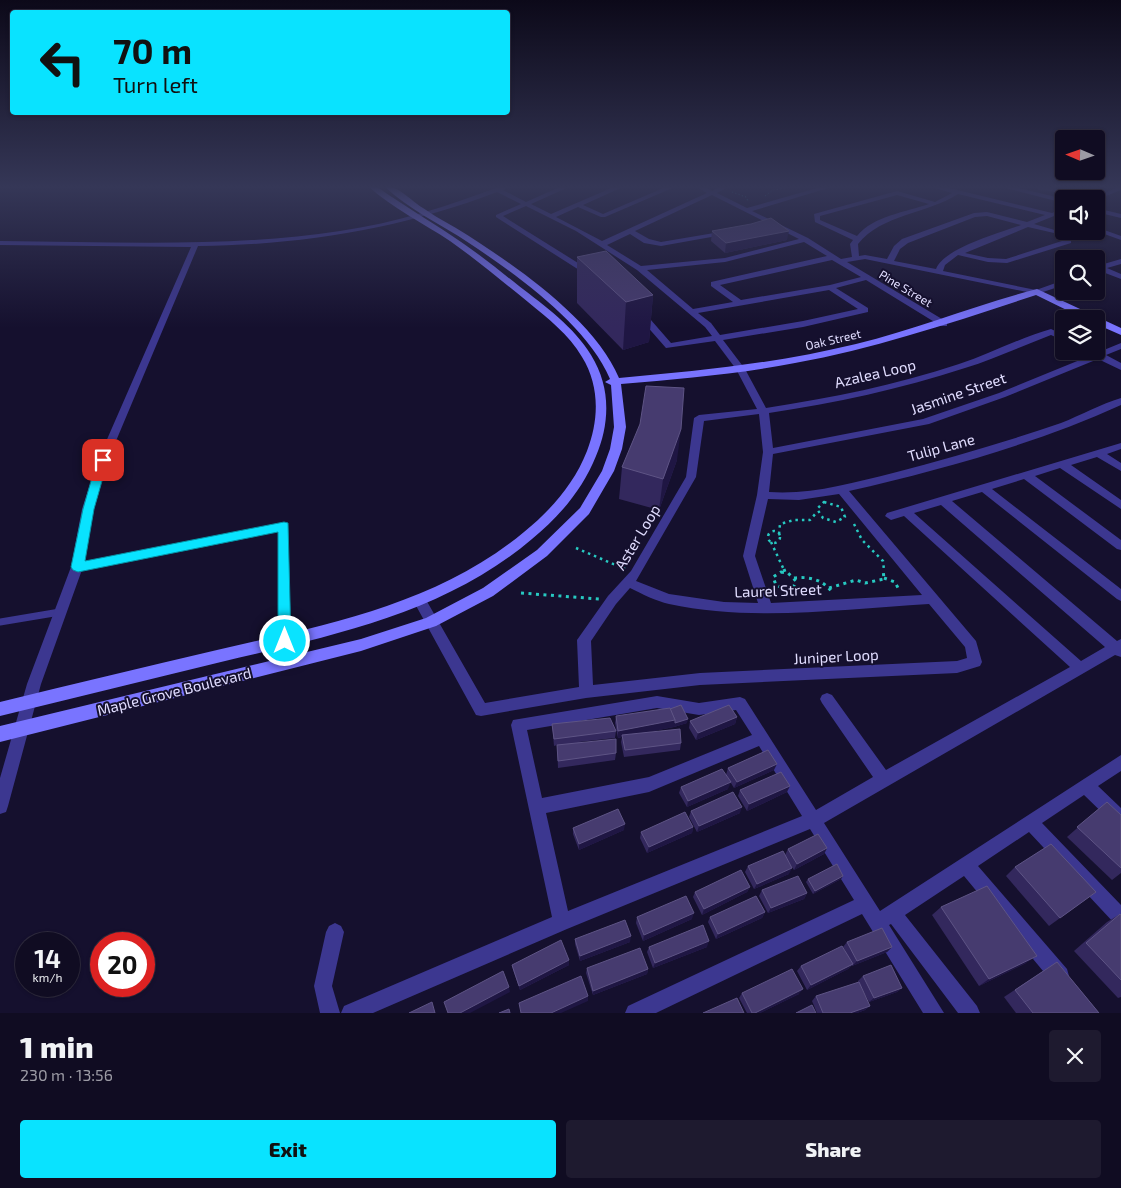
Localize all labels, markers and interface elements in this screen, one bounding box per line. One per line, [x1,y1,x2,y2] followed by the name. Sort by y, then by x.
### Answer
[113,29,192,71] text: 70 m
[30,30,95,95] icon: left
[113,71,198,97] text: Turn left
[1055,130,1105,180] north arrow
[1055,130,1105,360] map controls
[1055,190,1105,240] button: sound
[1055,250,1105,300] button: search
[877,267,935,310] street label: Pine Street
[1055,310,1105,360] button: layers
[804,326,863,352] street label: Oak Street
[833,355,917,391] street label: Azalea Loop
[908,368,1008,418] street label: Jasmine Street
[905,429,977,465] street label: Tulip Lane
[82,439,124,481] pin
[89,446,117,474] icon: arrive
[610,501,664,573] street label: Aster Loop
[734,579,822,601] street label: Laurel Street
[258,614,310,666] position arrow
[793,645,879,667] street label: Juniper Loop
[95,663,253,719] street label: Maple Grove Boulevard
[90,932,155,997] speed limit sign: 20
[34,943,61,973] text: 14
[33,970,62,984] text: km/h
[20,1028,94,1064] text: 1 min
[1049,1030,1101,1082] button: close
[20,1065,113,1084] text: 230 m · 13:56
[20,1120,556,1178] button: Exit
[566,1120,1101,1178] button: Share

